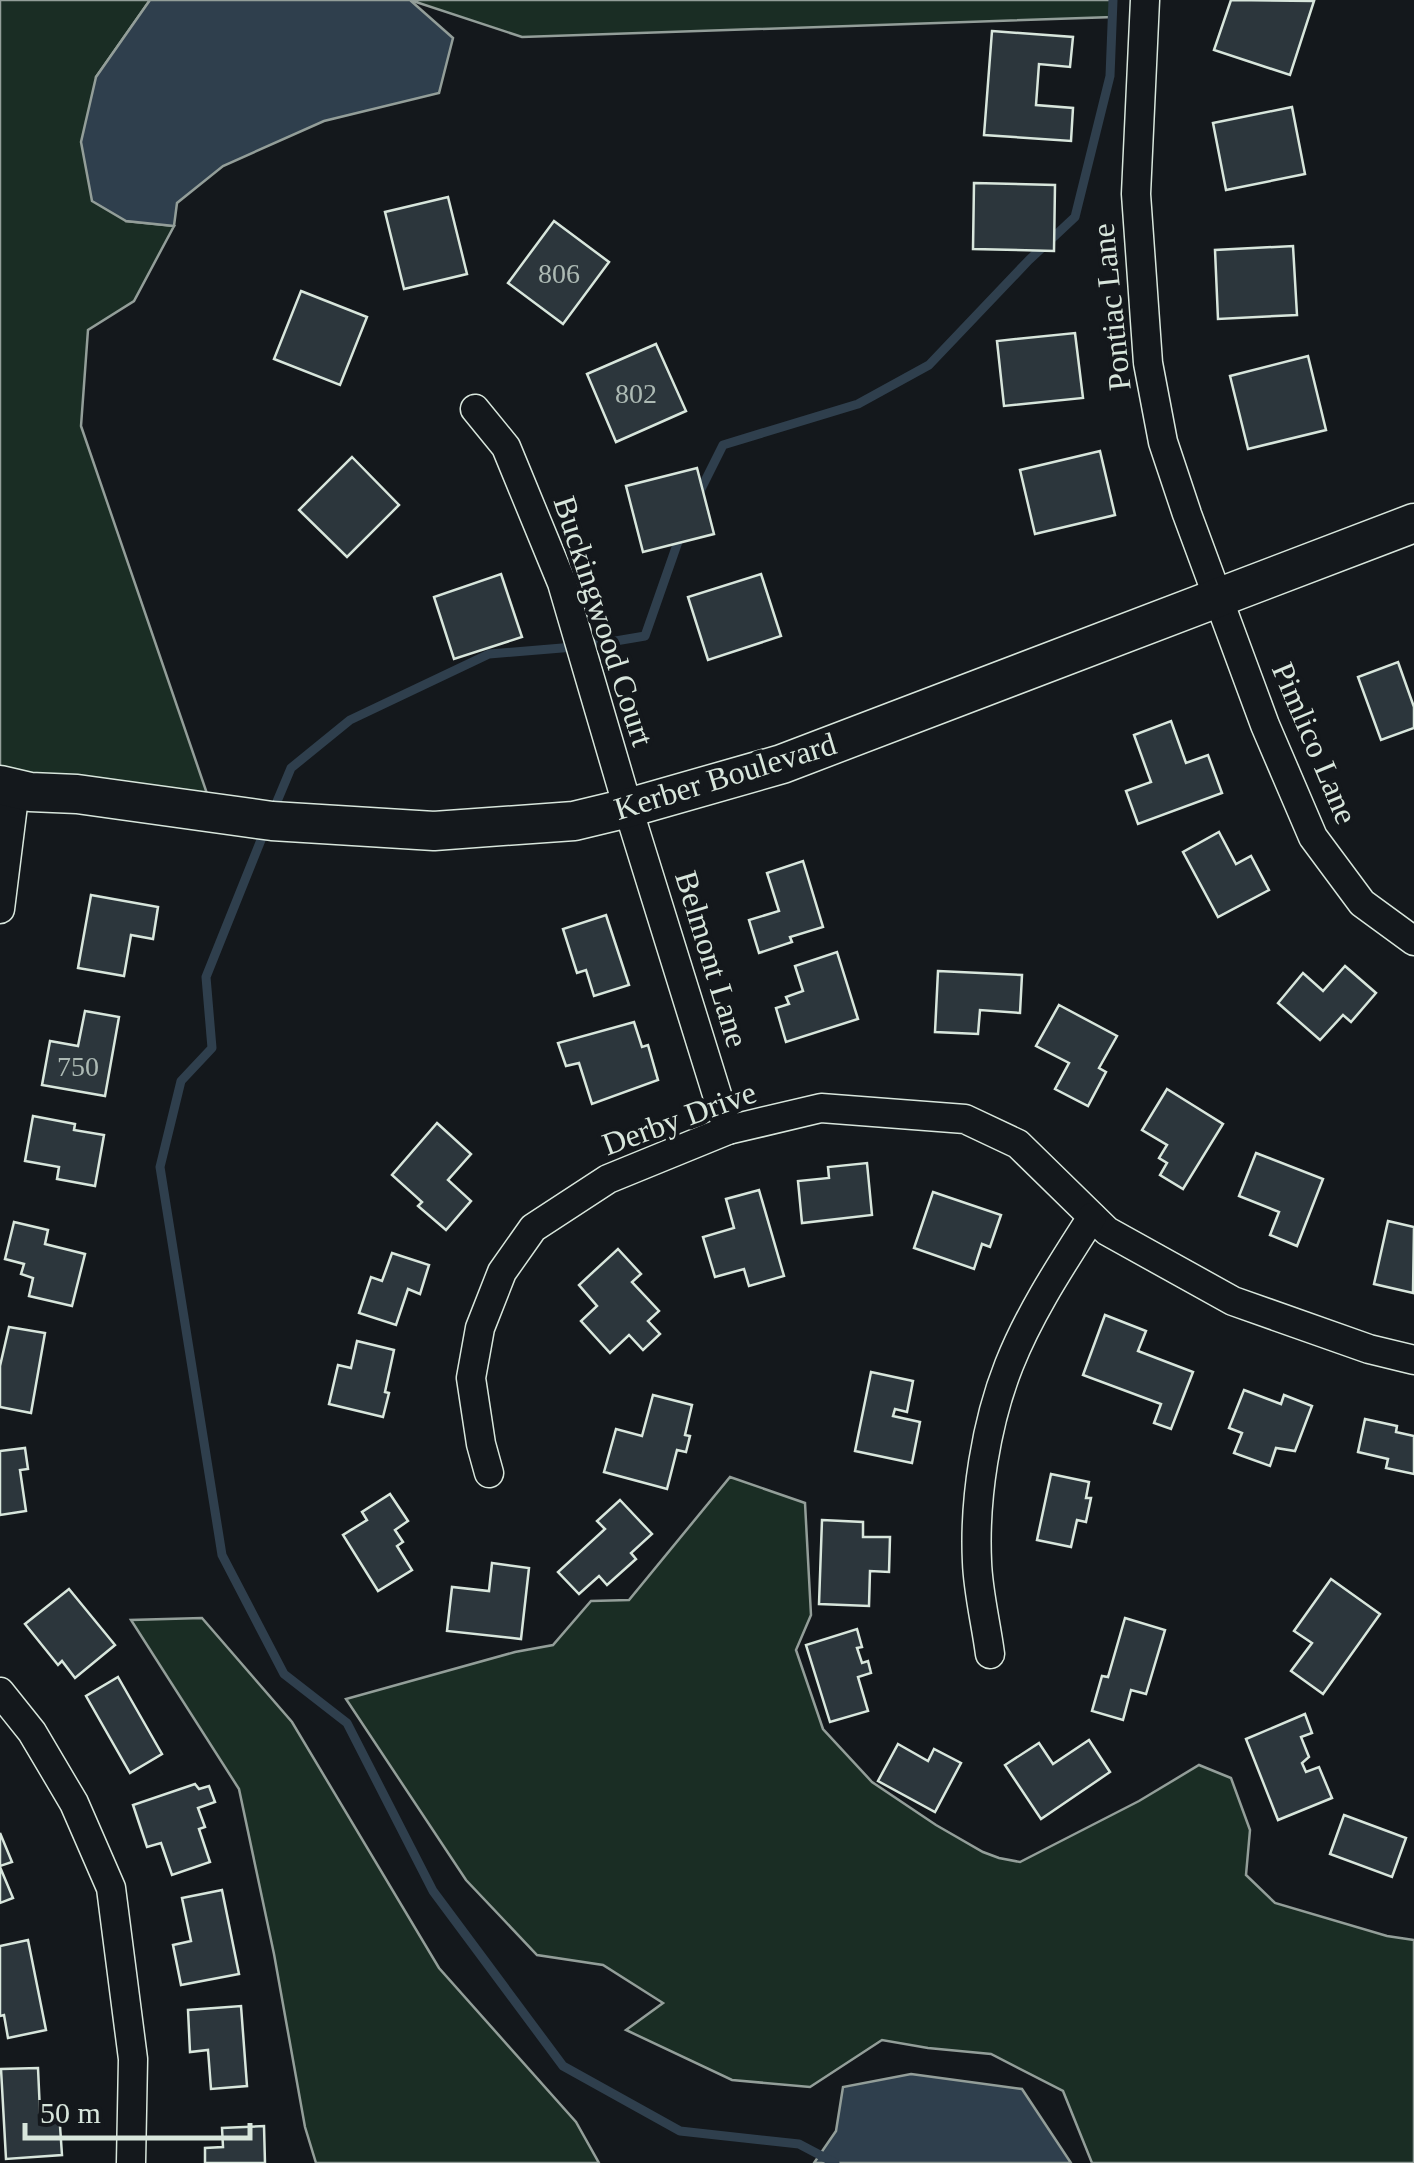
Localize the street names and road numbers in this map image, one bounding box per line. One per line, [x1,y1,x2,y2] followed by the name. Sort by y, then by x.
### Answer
[1084,222,1138,392] street label: Pontiac Lane
[547,492,661,751] street label: Buckingwood Court
[1265,657,1365,829] street label: Pimlico Lane
[610,725,840,827] street label: Kerber Boulevard
[668,867,756,1051] street label: Belmont Lane
[597,1074,761,1162] street label: Derby Drive

